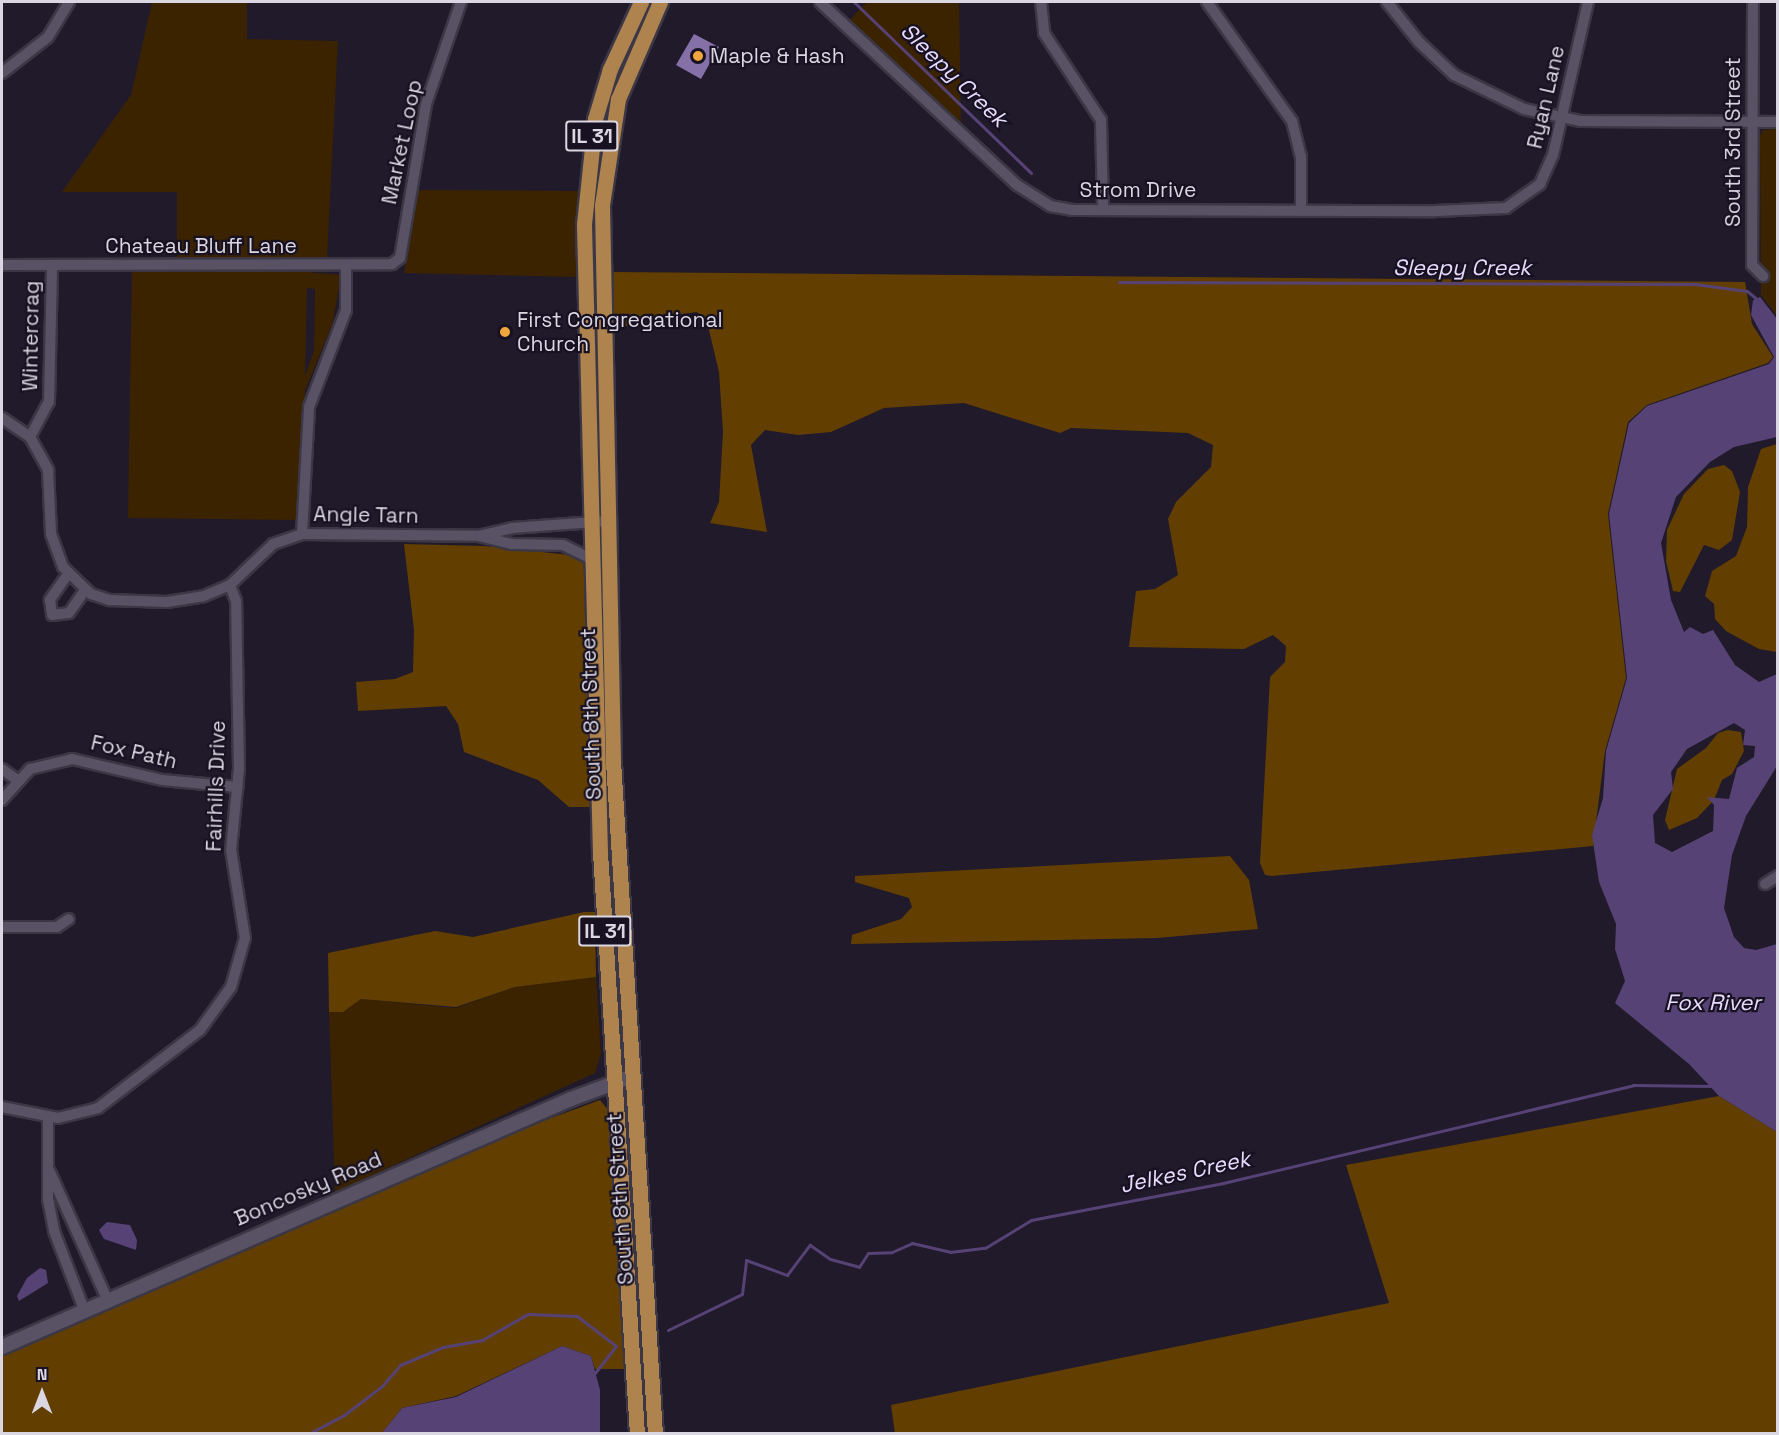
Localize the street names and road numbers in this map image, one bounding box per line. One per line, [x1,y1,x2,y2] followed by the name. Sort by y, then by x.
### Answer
[1522,43,1570,151] street label: Ryan Lane
[1720,57,1746,227] street label: South 3rd Street
[376,77,428,207] street label: Market Loop
[564,119,620,153] road number: IL 31
[1080,177,1196,203] street label: Strom Drive
[105,233,297,259] street label: Chateau Bluff Lane
[17,280,45,392] street label: Wintercrag
[313,501,419,529] street label: Angle Tarn
[575,628,607,800] street label: South 8th Street
[201,720,231,852] street label: Fairhills Drive
[88,730,180,774] street label: Fox Path
[576,914,634,948] road number: IL 31
[601,1112,639,1286] street label: South 8th Street
[231,1147,385,1231] street label: Boncosky Road

